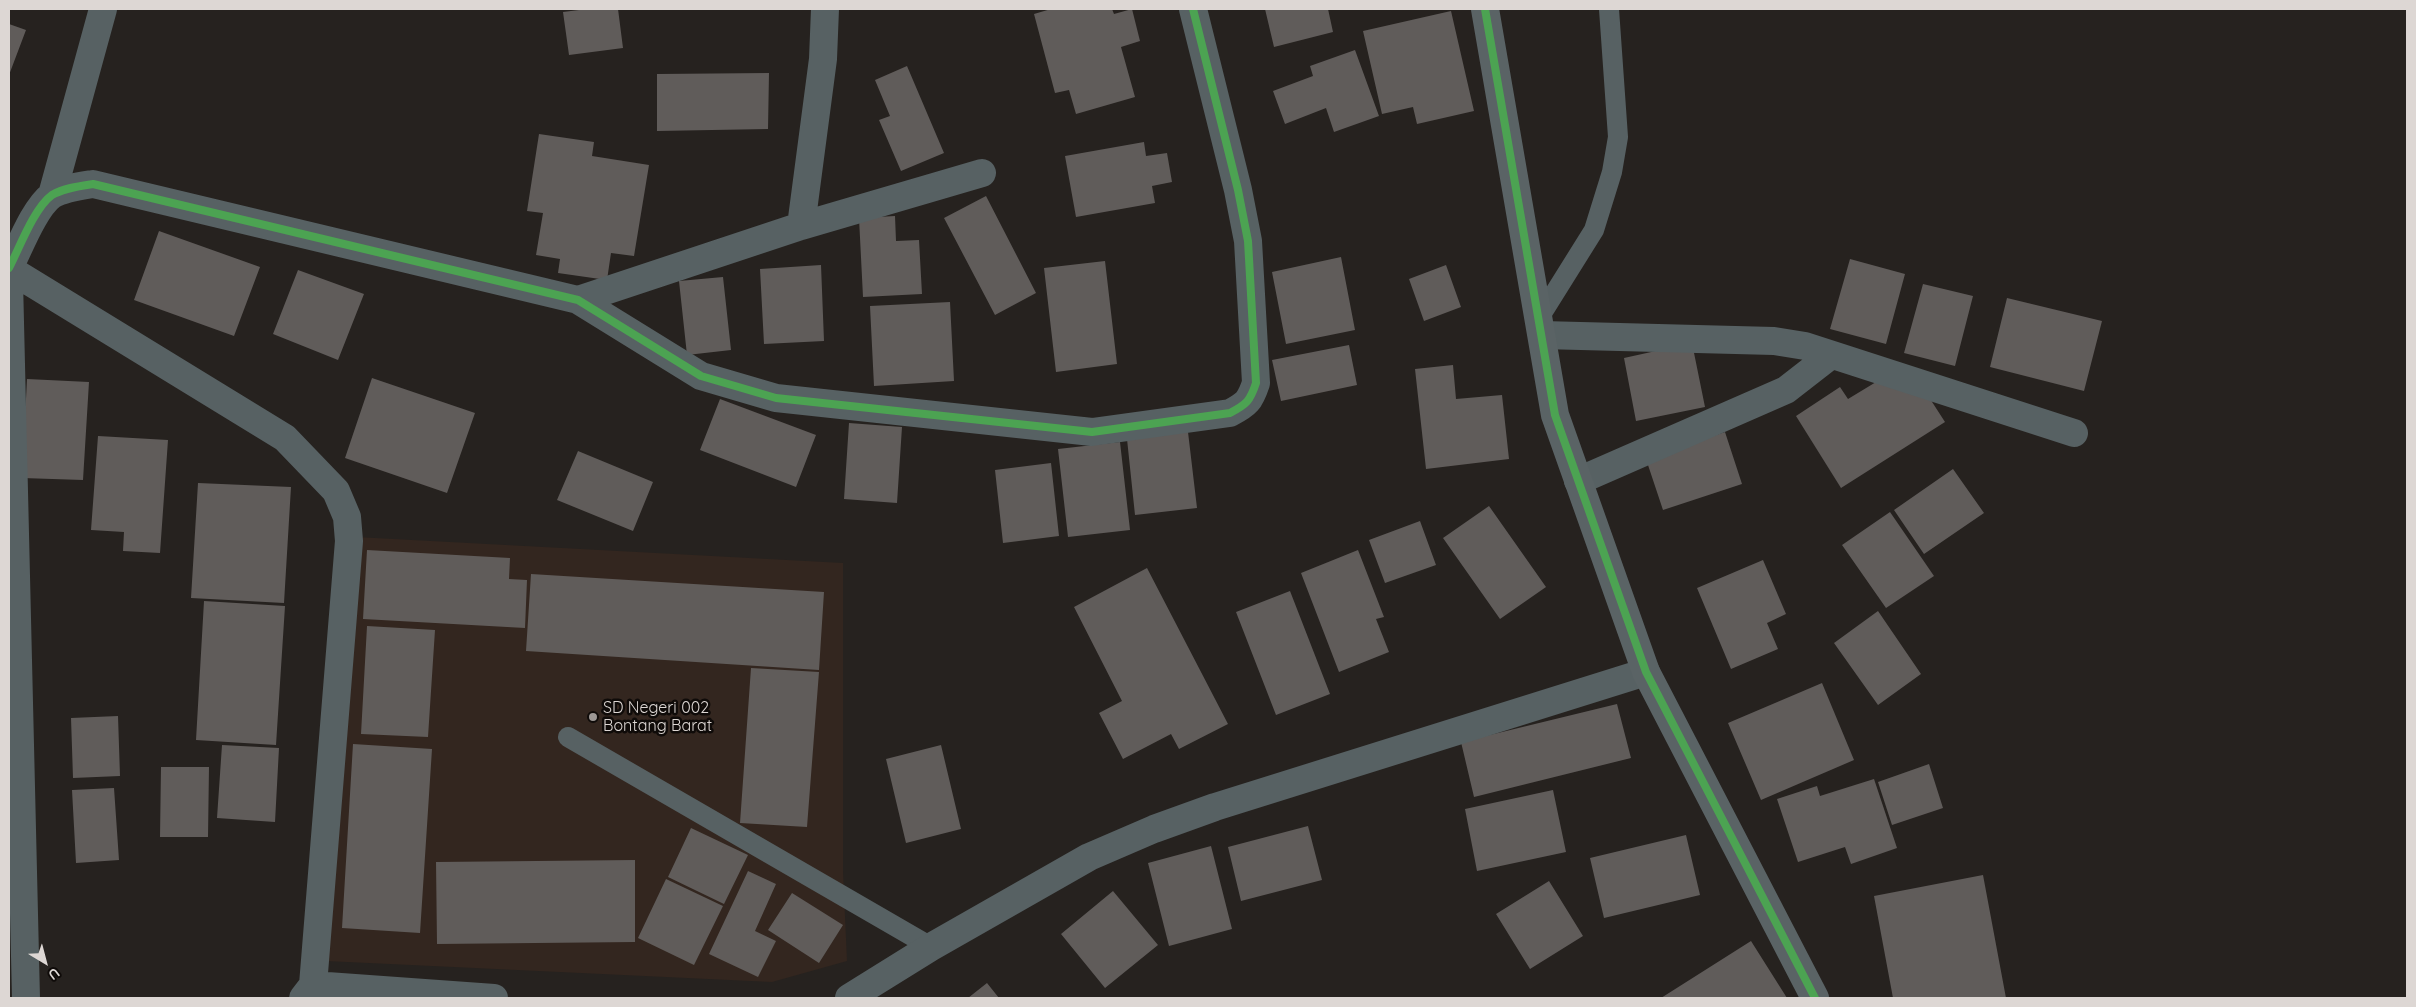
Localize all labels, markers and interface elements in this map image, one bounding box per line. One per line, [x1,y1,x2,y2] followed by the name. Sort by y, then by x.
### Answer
[603,698,712,736] place label: SD Negeri 002 Bontang Barat
[587,711,599,723] marker: SD Negeri 002 Bontang Barat
[20,937,70,987] north arrow
[45,964,63,984] text: U

